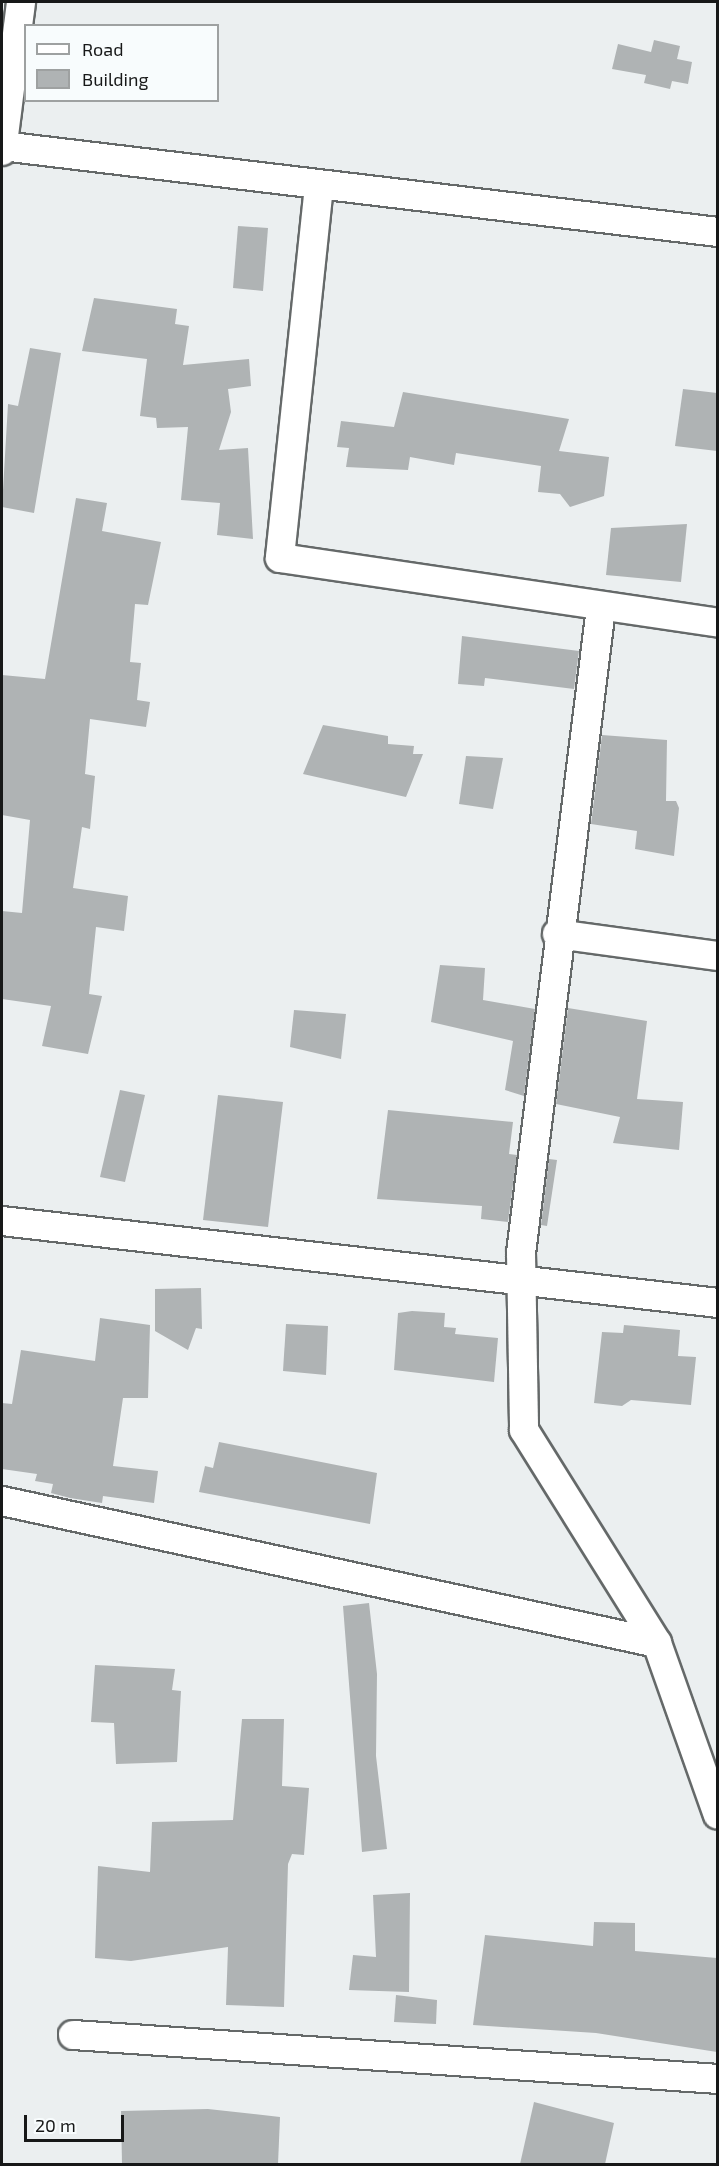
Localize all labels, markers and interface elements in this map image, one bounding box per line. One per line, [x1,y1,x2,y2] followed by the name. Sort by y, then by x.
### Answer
[24,24,219,102] legend
[82,38,123,60] text: Road
[82,68,149,90] text: Building
[27,2103,128,2141] scale bar
[35,2114,76,2136] text: 20 m

